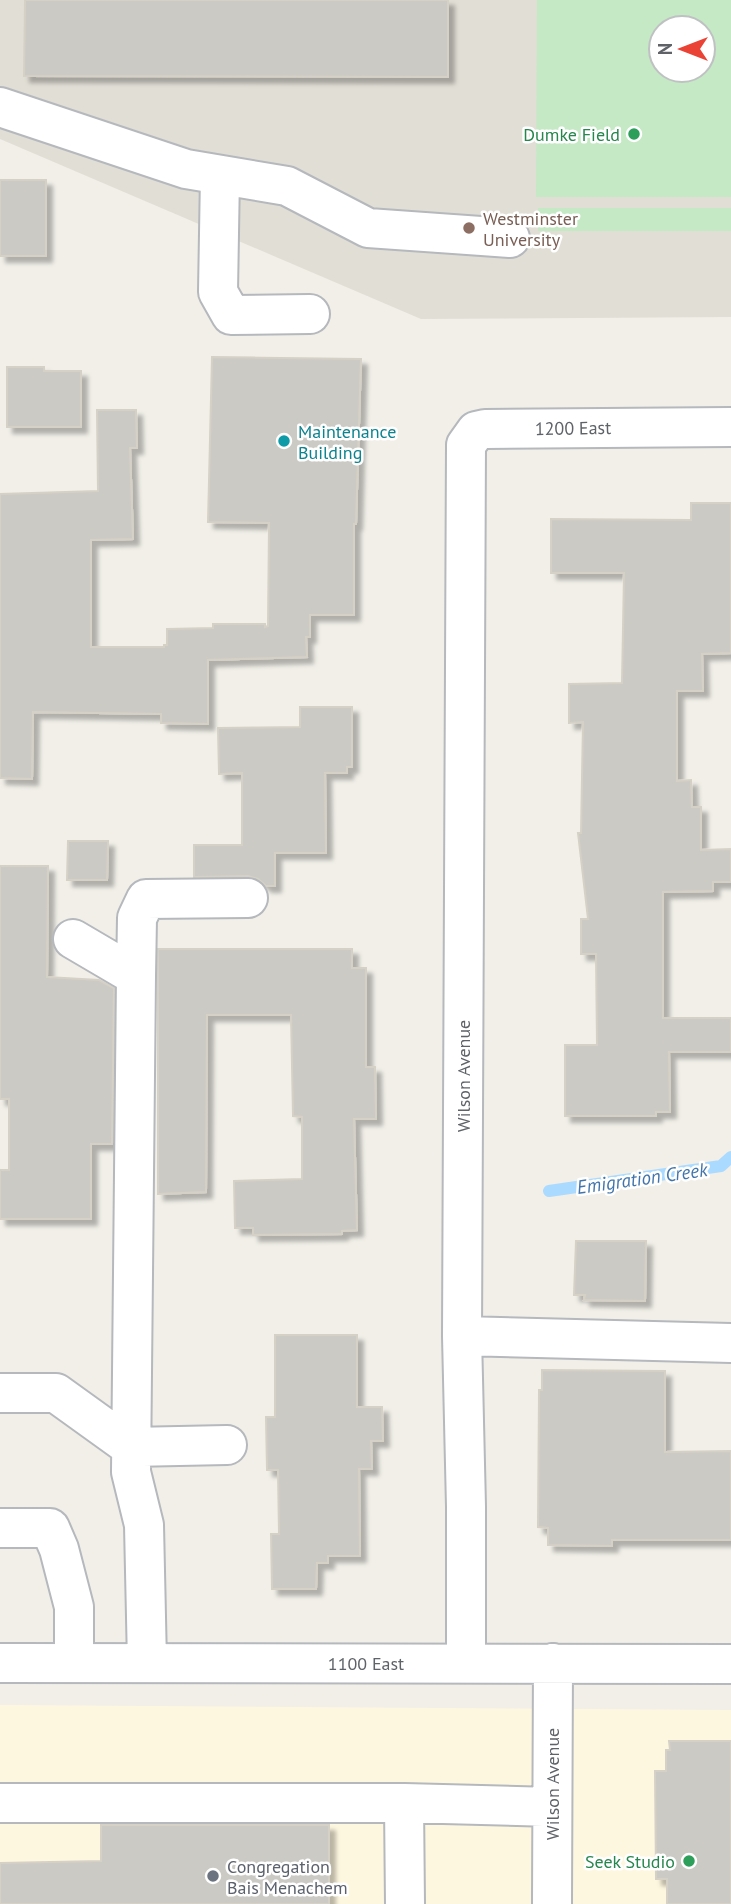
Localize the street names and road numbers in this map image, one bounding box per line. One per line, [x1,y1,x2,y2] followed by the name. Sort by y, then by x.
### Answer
[535,416,611,440] street label: 1200 East
[452,1020,475,1132] street label: Wilson Avenue
[328,1652,404,1675] street label: 1100 East
[541,1728,564,1840] street label: Wilson Avenue

